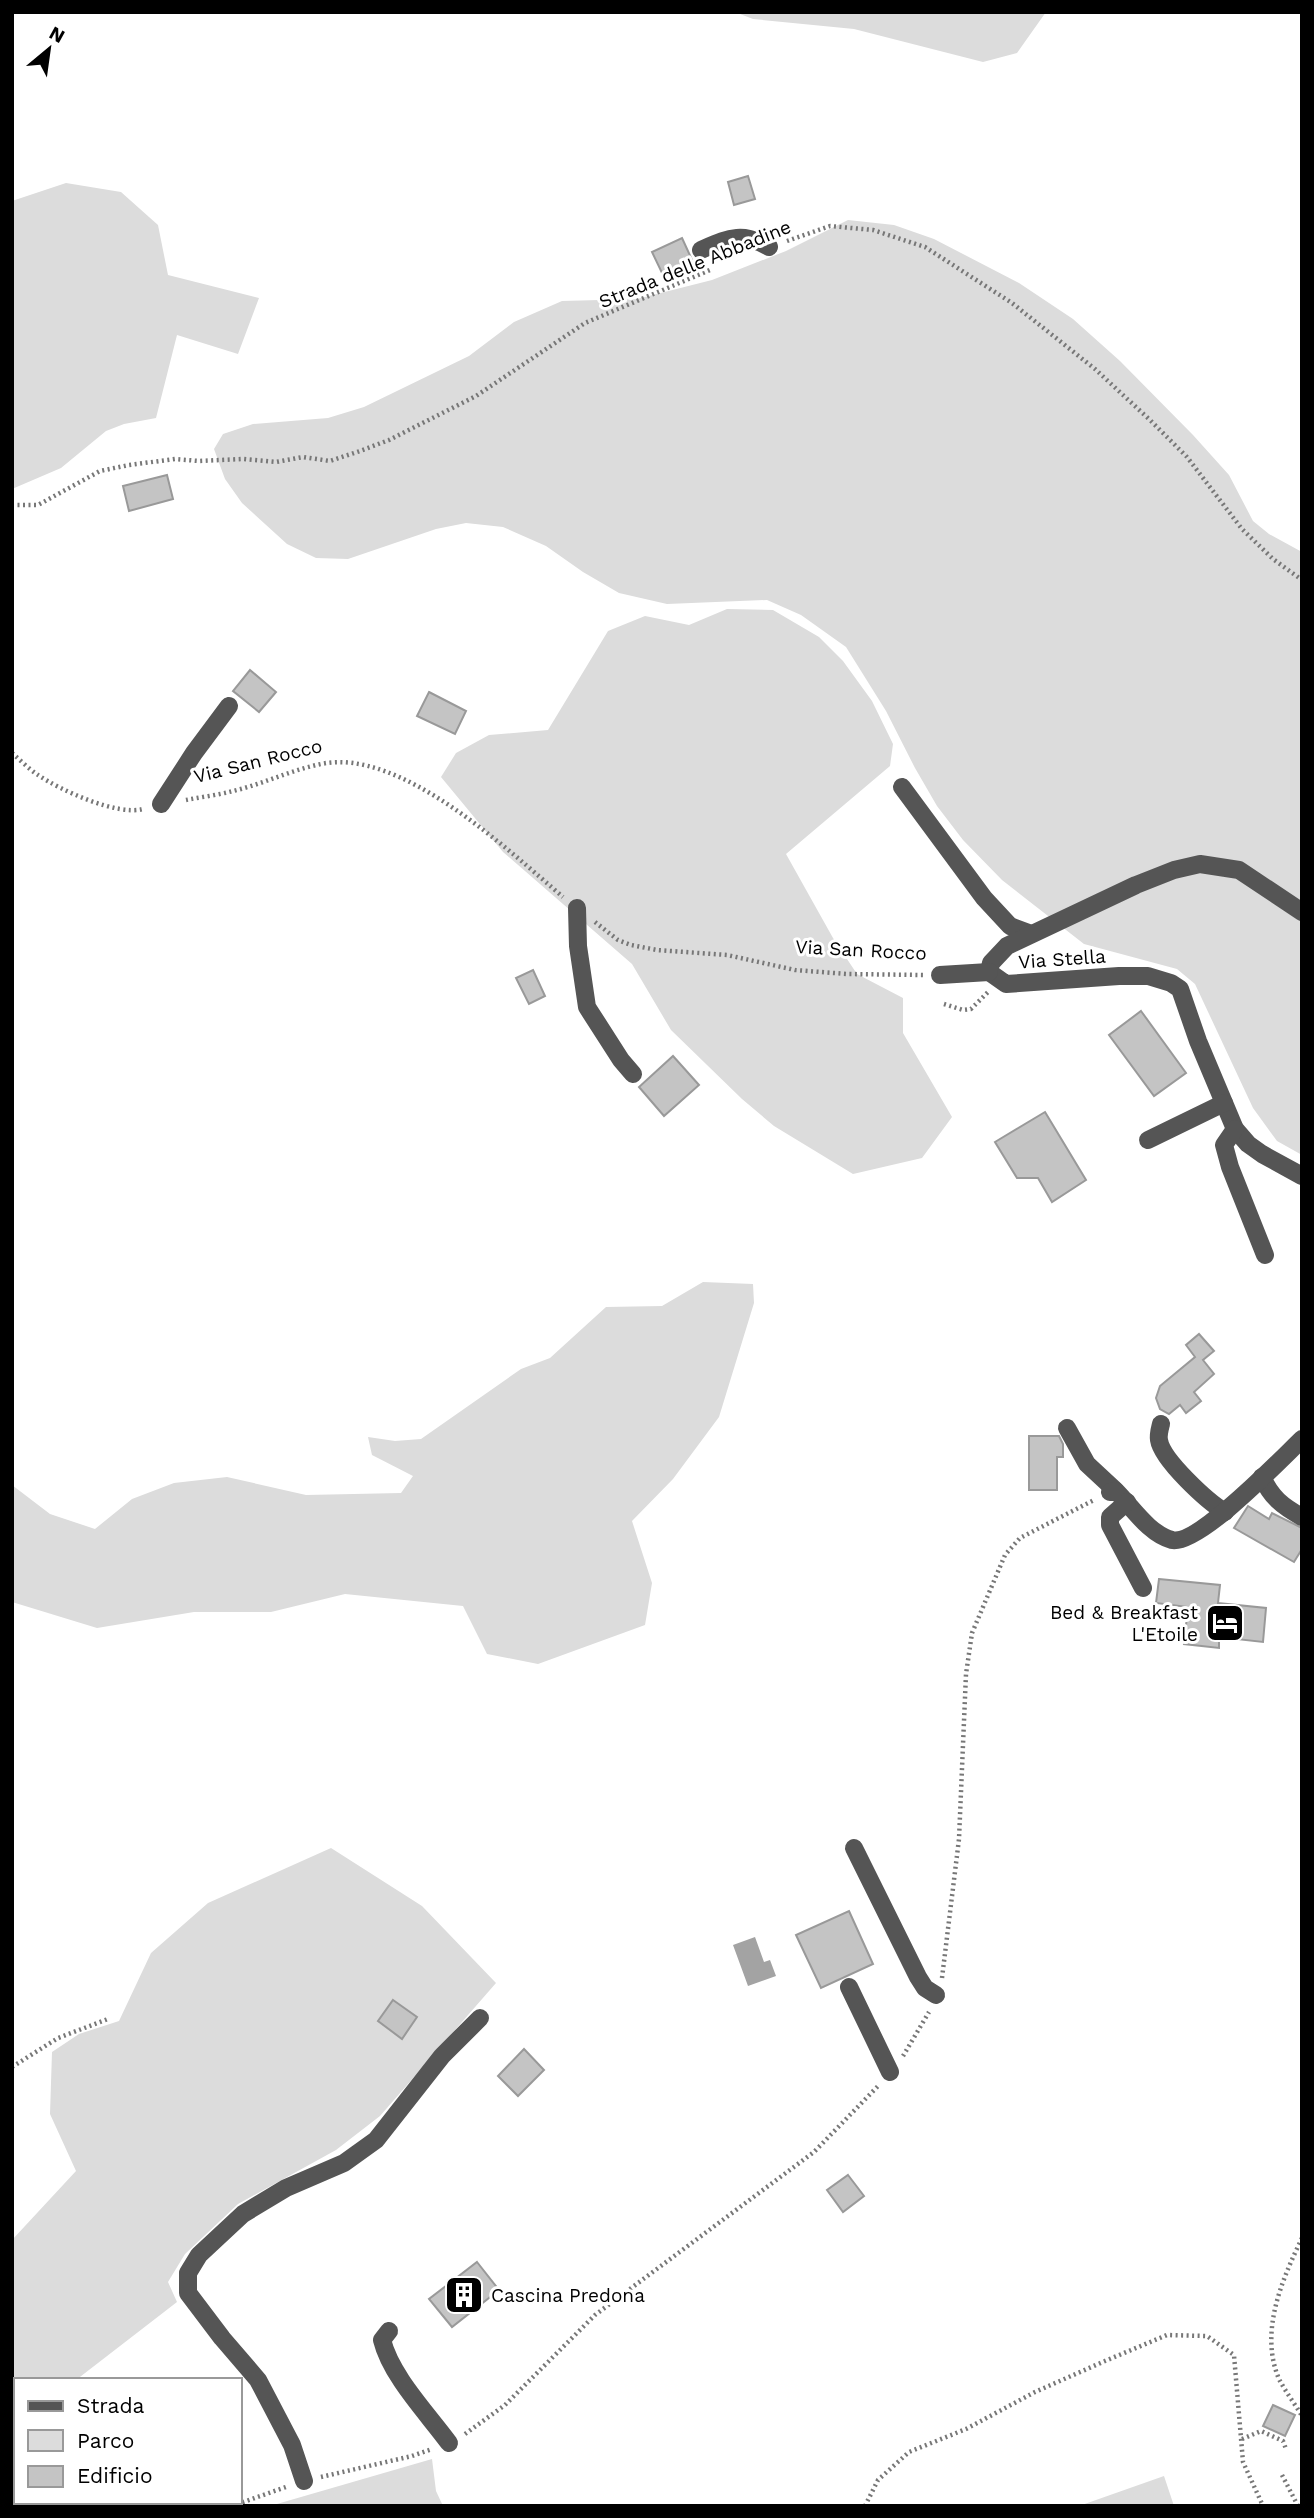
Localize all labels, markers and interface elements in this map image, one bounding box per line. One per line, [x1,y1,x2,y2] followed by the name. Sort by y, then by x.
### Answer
[14,14,84,84] north arrow
[45,21,69,48] text: N
[596,215,794,313] street label: Strada delle Abbadine
[191,734,325,788] street label: Via San Rocco
[795,935,927,965] street label: Via San Rocco
[1017,944,1107,974] street label: Via Stella
[1050,1601,1198,1646] place label: Bed & Breakfast L'Etoile
[1204,1602,1246,1644] hotel icon: Bed & Breakfast L'Etoile
[443,2274,485,2316] building icon: Cascina Predona
[491,2284,645,2307] place label: Cascina Predona
[14,2378,242,2504] legend
[77,2393,145,2418] text: Strada
[77,2428,134,2453] text: Parco
[77,2463,153,2488] text: Edificio

